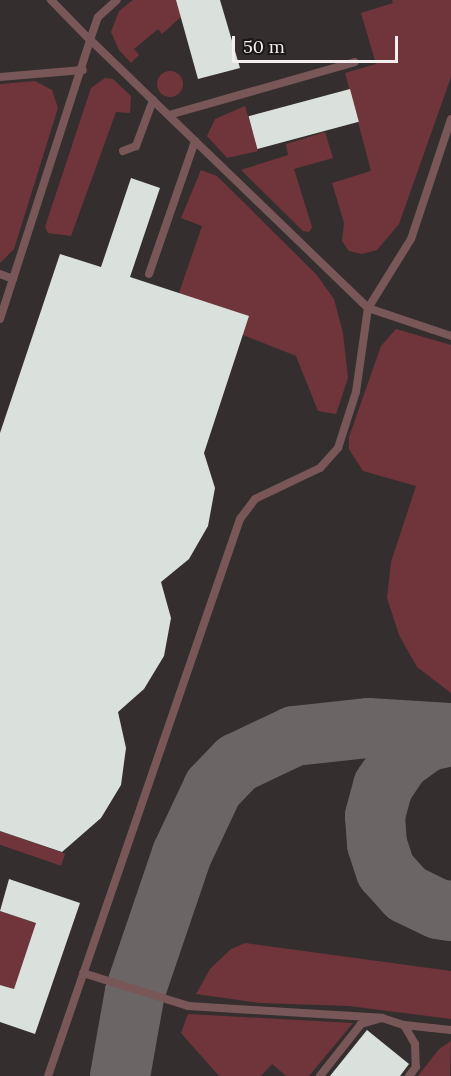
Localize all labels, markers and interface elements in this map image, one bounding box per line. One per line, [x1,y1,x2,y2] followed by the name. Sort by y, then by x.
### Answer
[235,24,402,62] scale bar
[243,35,285,58] text: 50 m

